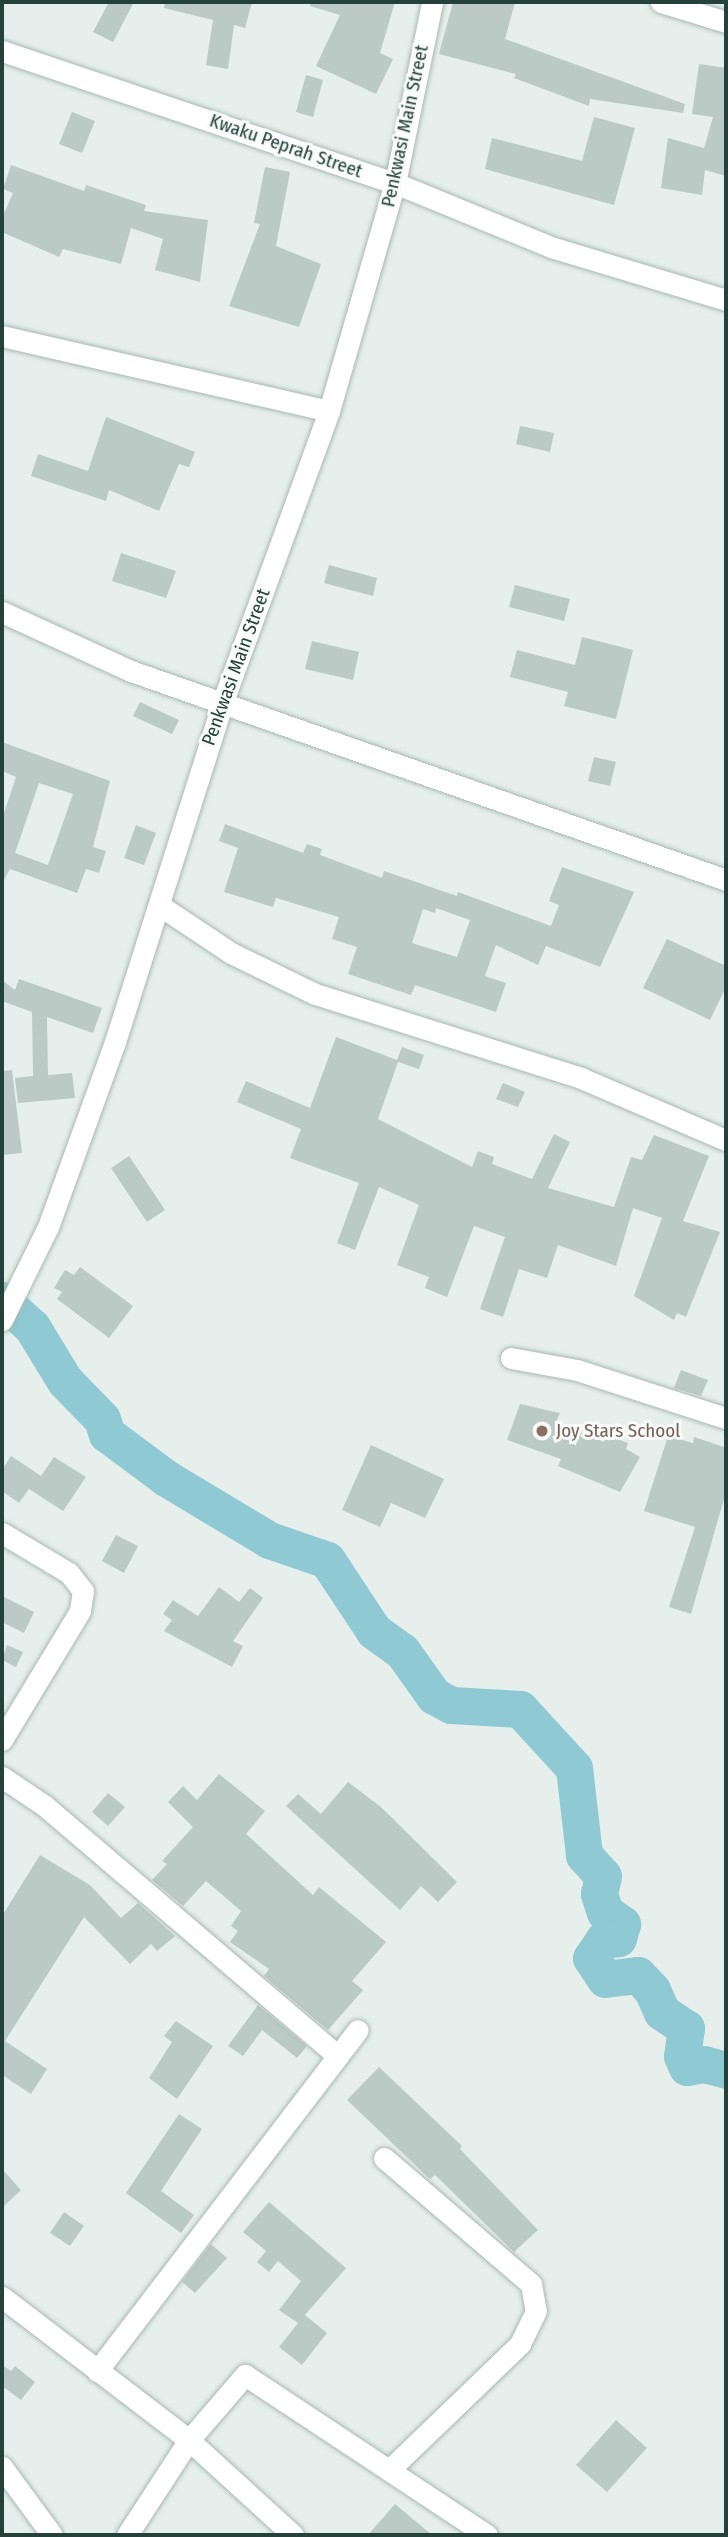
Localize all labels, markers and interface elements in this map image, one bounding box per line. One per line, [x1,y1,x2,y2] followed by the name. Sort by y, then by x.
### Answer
[377,43,433,209] street label: Penkwasi Main Street
[207,109,365,183] street label: Kwaku Peprah Street
[197,585,275,749] street label: Penkwasi Main Street
[556,1420,680,1442] place label: Joy Stars School
[534,1423,550,1439] marker: Joy Stars School

